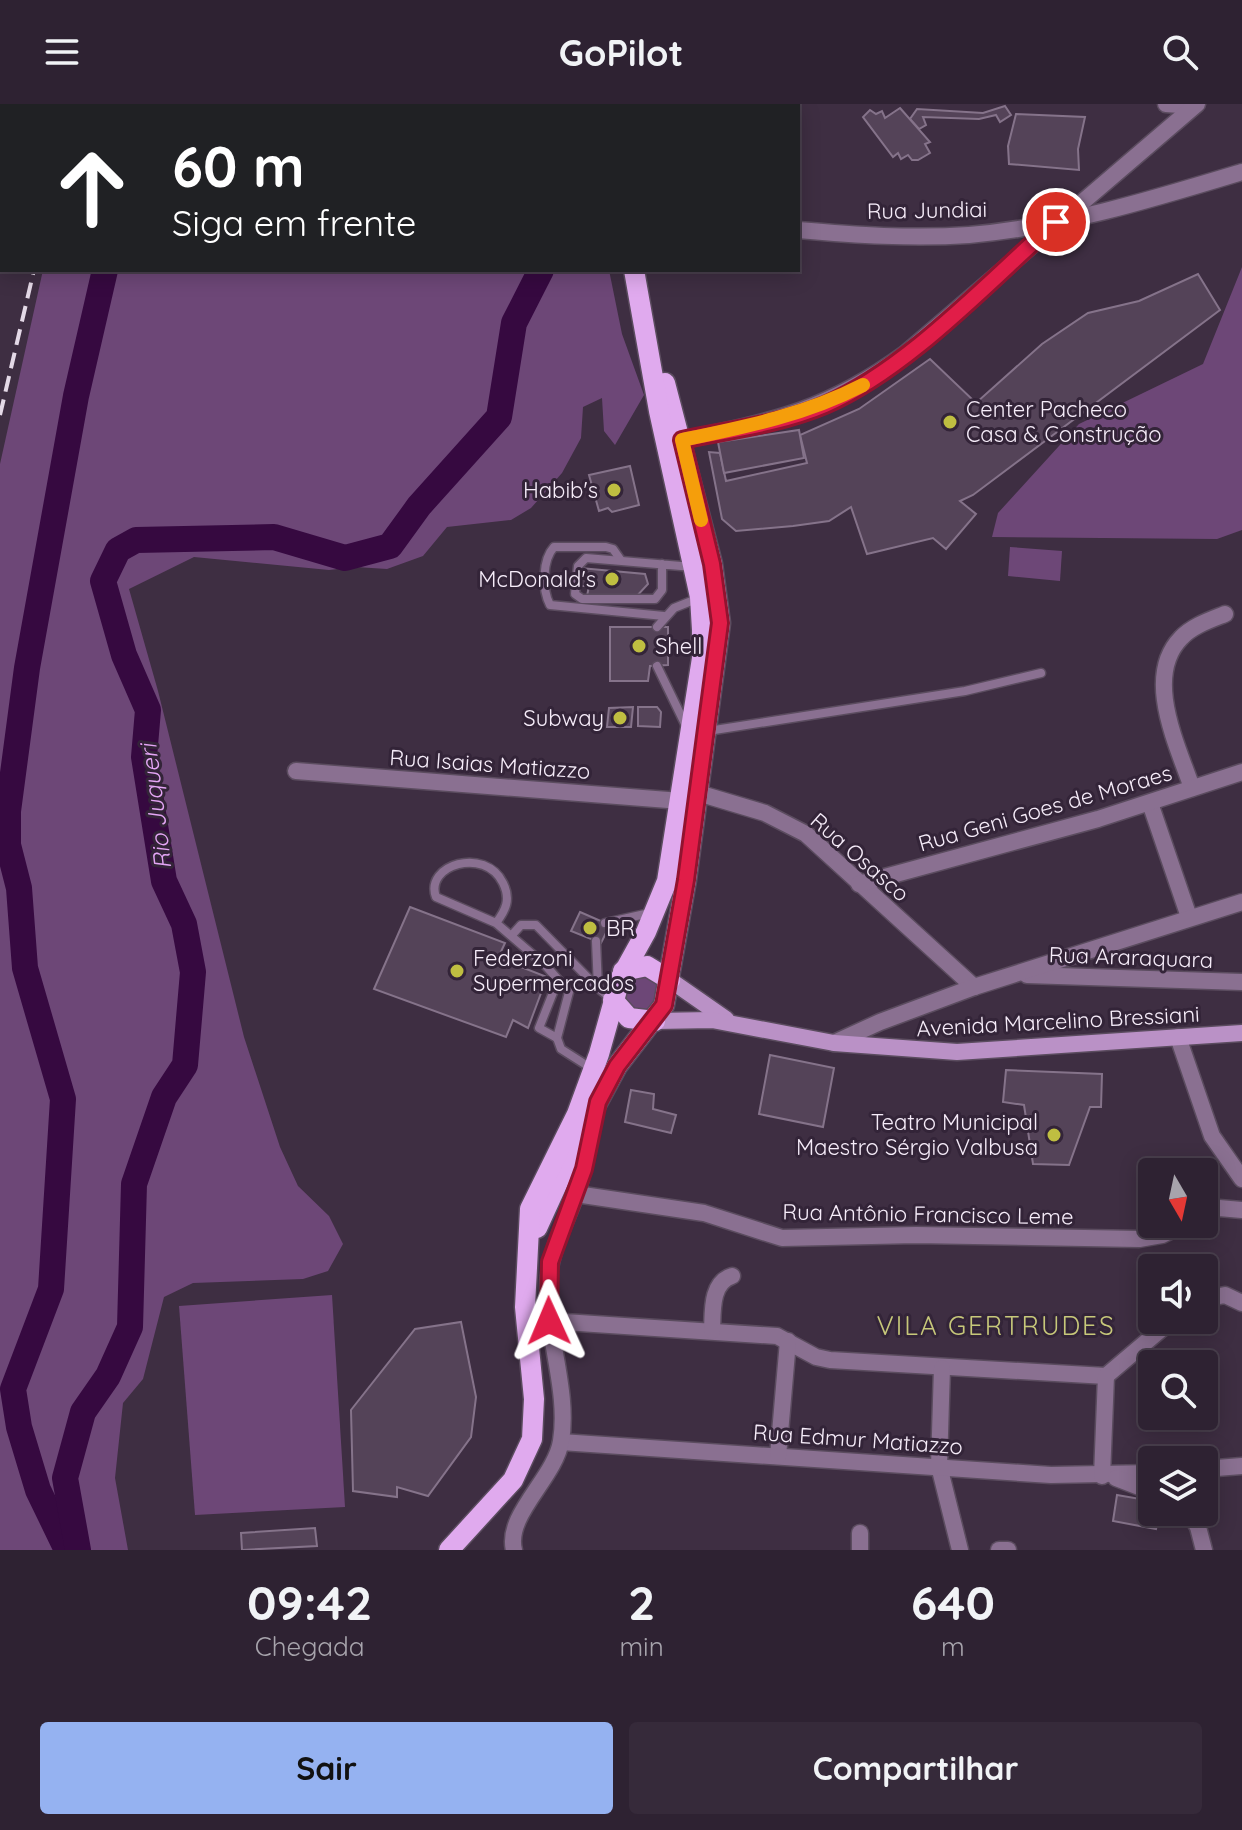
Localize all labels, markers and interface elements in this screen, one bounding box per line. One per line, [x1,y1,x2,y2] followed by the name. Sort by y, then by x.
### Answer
[40,30,84,74] icon: menu
[559,30,683,75] text: GoPilot
[1158,30,1202,74] icon: search
[172,131,305,201] text: 60 m
[40,136,144,240] icon: ahead
[1022,188,1090,256] pin
[867,195,987,225] street label: Rua Jundiai
[172,200,416,245] text: Siga em frente
[1034,200,1078,244] icon: arrive
[966,395,1162,448] place label: Center Pacheco Casa & Construção
[941,413,959,431] marker: Center Pacheco Casa & Construção
[523,476,598,504] place label: Habib's
[605,481,623,499] marker: Habib's
[478,565,596,593] place label: McDonald's
[603,570,621,588] marker: McDonald's
[655,632,702,660] place label: Shell
[630,637,648,655] marker: Shell
[523,704,604,732] place label: Subway
[611,709,629,727] marker: Subway
[132,740,178,871] water label: Rio Juqueri
[389,743,591,785] street label: Rua Isaias Matiazzo
[915,758,1175,858] street label: Rua Geni Goes de Moraes
[805,806,915,908] street label: Rua Osasco
[606,914,635,942] place label: BR
[581,919,599,937] marker: BR
[1048,940,1214,974] street label: Rua Araraquara
[473,944,634,997] place label: Federzoni Supermercados
[448,962,466,980] marker: Federzoni Supermercados
[916,1000,1200,1042] street label: Avenida Marcelino Bressiani
[796,1108,1038,1161] place label: Teatro Municipal Maestro Sérgio Valbusa
[1045,1126,1063,1144] marker: Teatro Municipal Maestro Sérgio Valbusa
[1138,1158,1218,1238] north arrow
[1138,1158,1218,1526] map controls
[782,1197,1074,1231] street label: Rua Antônio Francisco Leme
[1138,1254,1218,1334] button: sound
[507,1279,591,1363] position arrow
[876,1309,1116,1342] district label: VILA GERTRUDES
[1138,1350,1218,1430] button: search
[752,1418,964,1460] street label: Rua Edmur Matiazzo
[1138,1446,1218,1526] button: layers
[247,1572,372,1632] text: 09:42
[628,1572,655,1632] text: 2
[911,1572,995,1632] text: 640
[255,1630,365,1663] text: Chegada
[619,1630,664,1663] text: min
[941,1630,965,1663] text: m
[40,1722,613,1814] button: Sair
[629,1722,1202,1814] button: Compartilhar

